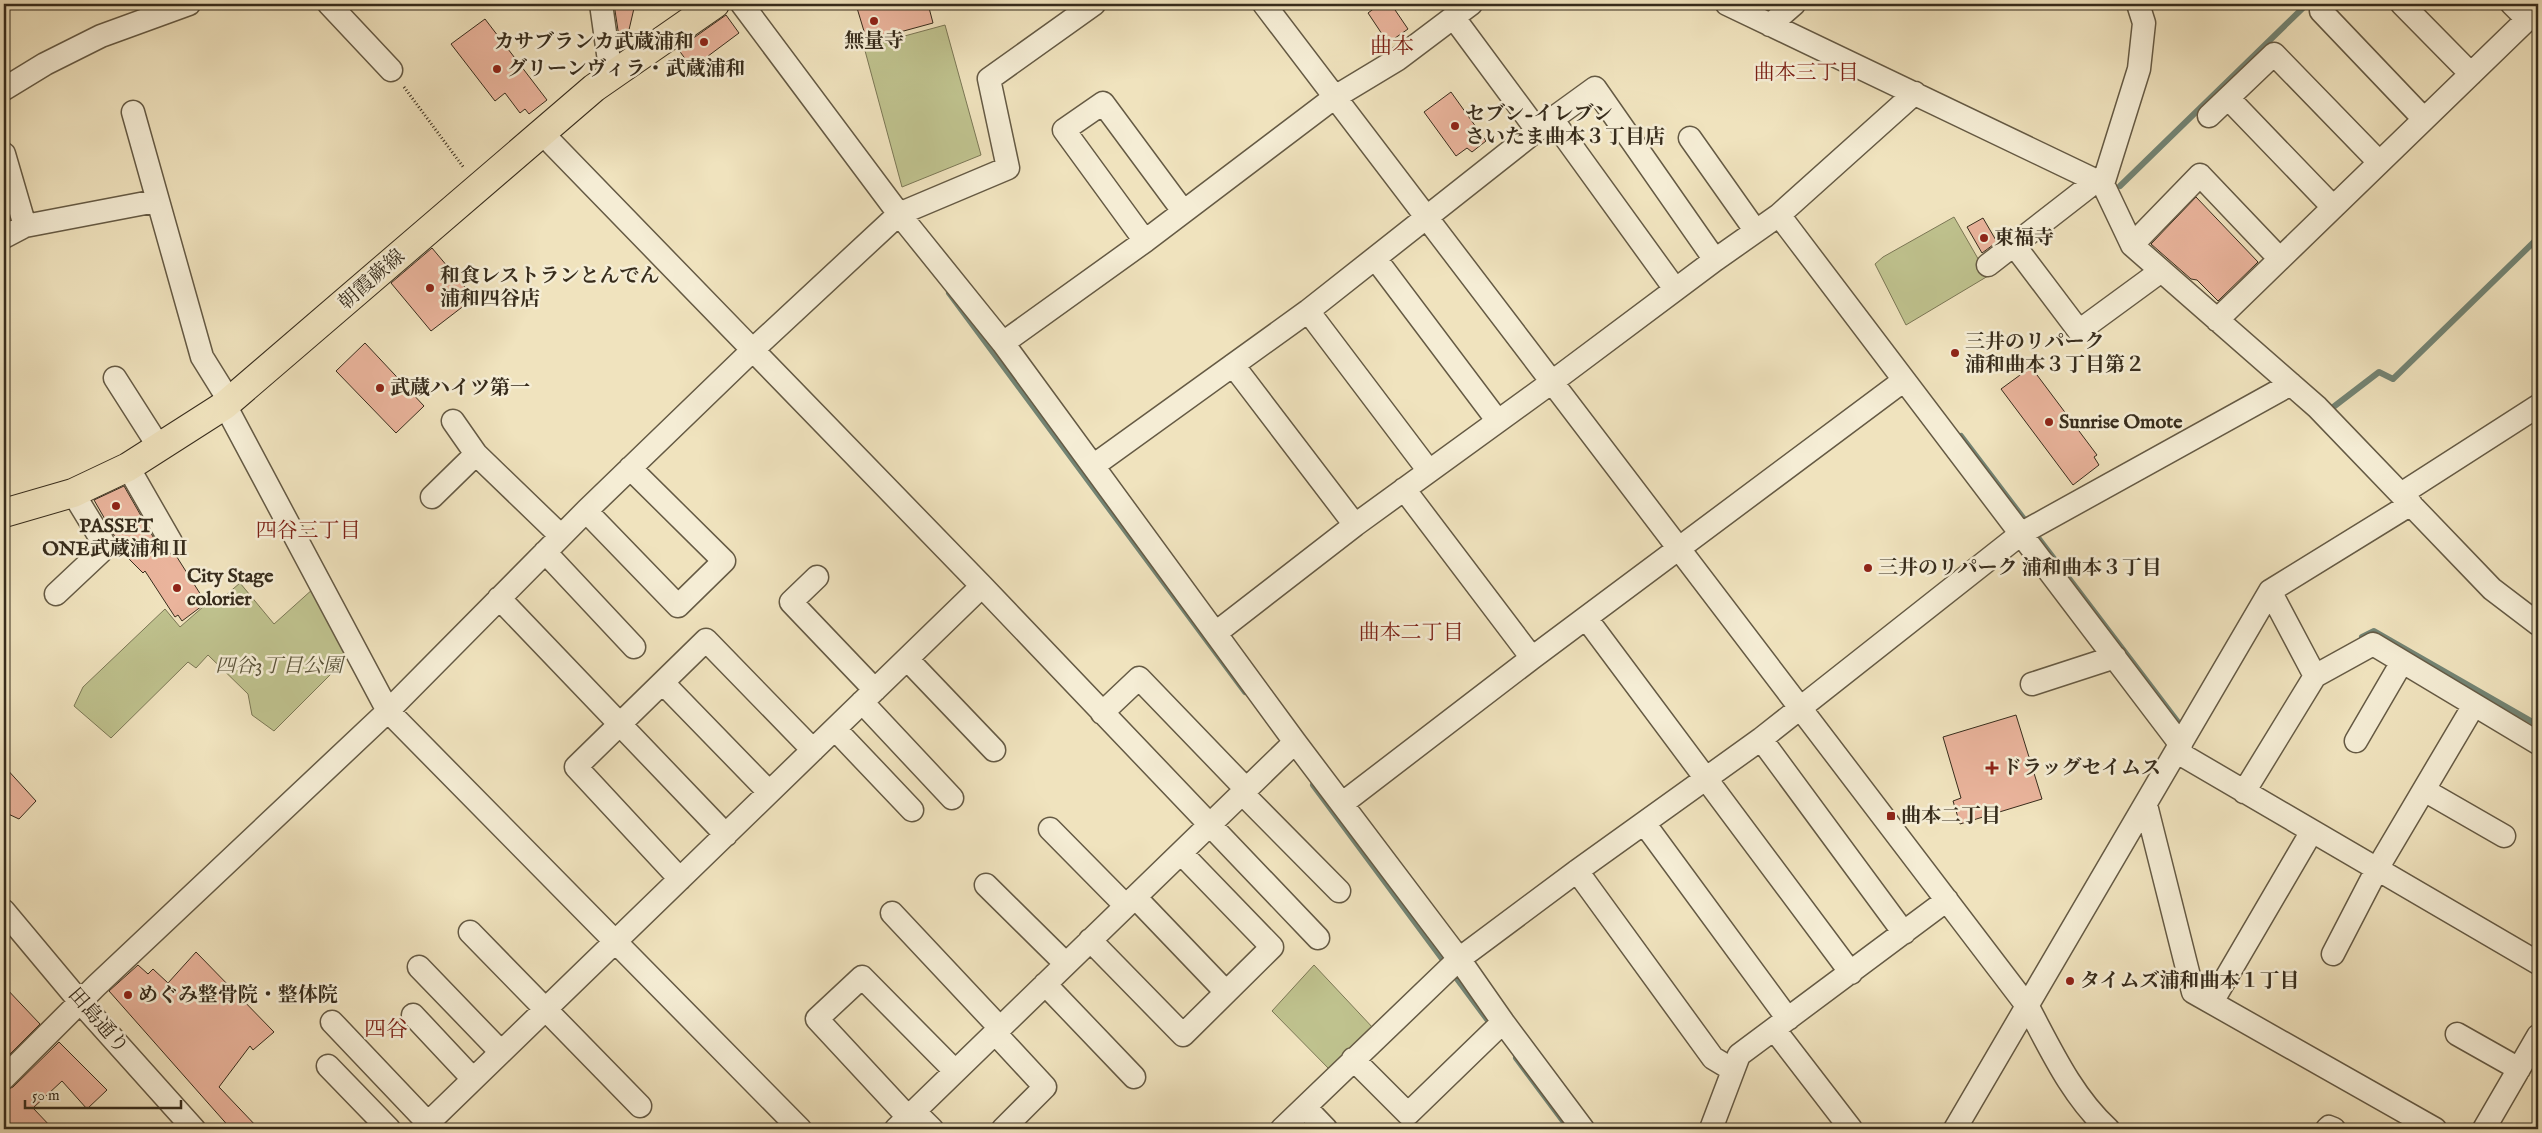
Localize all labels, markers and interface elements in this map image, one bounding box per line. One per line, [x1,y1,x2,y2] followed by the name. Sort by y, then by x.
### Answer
[868,15,880,27] marker: 無量寺
[844,29,904,54] place label: 無量寺
[494,30,694,55] place label: カサブランカ武蔵浦和
[1370,33,1414,61] district label: 曲本
[698,36,710,48] marker: カサブランカ武蔵浦和
[507,57,745,82] place label: グリーンヴィラ・武蔵浦和
[1754,60,1859,87] district label: 曲本三丁目
[491,63,503,75] marker: グリーンヴィラ・武蔵浦和
[1465,102,1665,150] place label: セブン-イレブン さいたま曲本３丁目店
[1449,120,1461,132] marker: セブン-イレブン さいたま曲本３丁目店
[1994,226,2054,251] place label: 東福寺
[1978,232,1990,244] marker: 東福寺
[334,244,410,316] street label: 朝霞蕨線
[440,264,659,312] place label: 和食レストランとんでん 浦和四谷店
[424,282,436,294] marker: 和食レストランとんでん 浦和四谷店
[1965,330,2145,378] place label: 三井のリパーク 浦和曲本３丁目第２
[1949,347,1961,359] marker: 三井のリパーク 浦和曲本３丁目第２
[390,376,530,401] place label: 武蔵ハイツ第一
[374,382,386,394] marker: 武蔵ハイツ第一
[2059,410,2183,435] place label: Sunrise Omote
[2043,416,2055,428] marker: Sunrise Omote
[110,500,122,512] marker: PASSET ONE武蔵浦和Ⅱ
[42,514,190,562] place label: PASSET ONE武蔵浦和Ⅱ
[256,518,361,545] district label: 四谷三丁目
[1878,556,2162,581] place label: 三井のリパーク 浦和曲本３丁目
[1862,562,1874,574] marker: 三井のリパーク 浦和曲本３丁目
[187,564,274,612] place label: City Stage colorier
[171,582,183,594] marker: City Stage colorier
[1359,620,1464,647] district label: 曲本二丁目
[215,654,346,679] park label: 四谷3丁目公園
[2002,756,2161,781] place label: ドラッグセイムス
[1986,762,1998,774] marker: ドラッグセイムス
[1901,804,2001,829] place label: 曲本二丁目
[1885,810,1897,822] marker: 曲本二丁目
[2080,969,2300,994] place label: タイムズ浦和曲本１丁目
[2064,975,2076,987] marker: タイムズ浦和曲本１丁目
[62,983,134,1059] street label: 田島通り
[138,983,338,1008] place label: めぐみ整骨院・整体院
[122,989,134,1001] marker: めぐみ整骨院・整体院
[364,1016,408,1044] district label: 四谷
[25,1078,181,1110] scale bar
[32,1086,60,1105] text: 50 m

